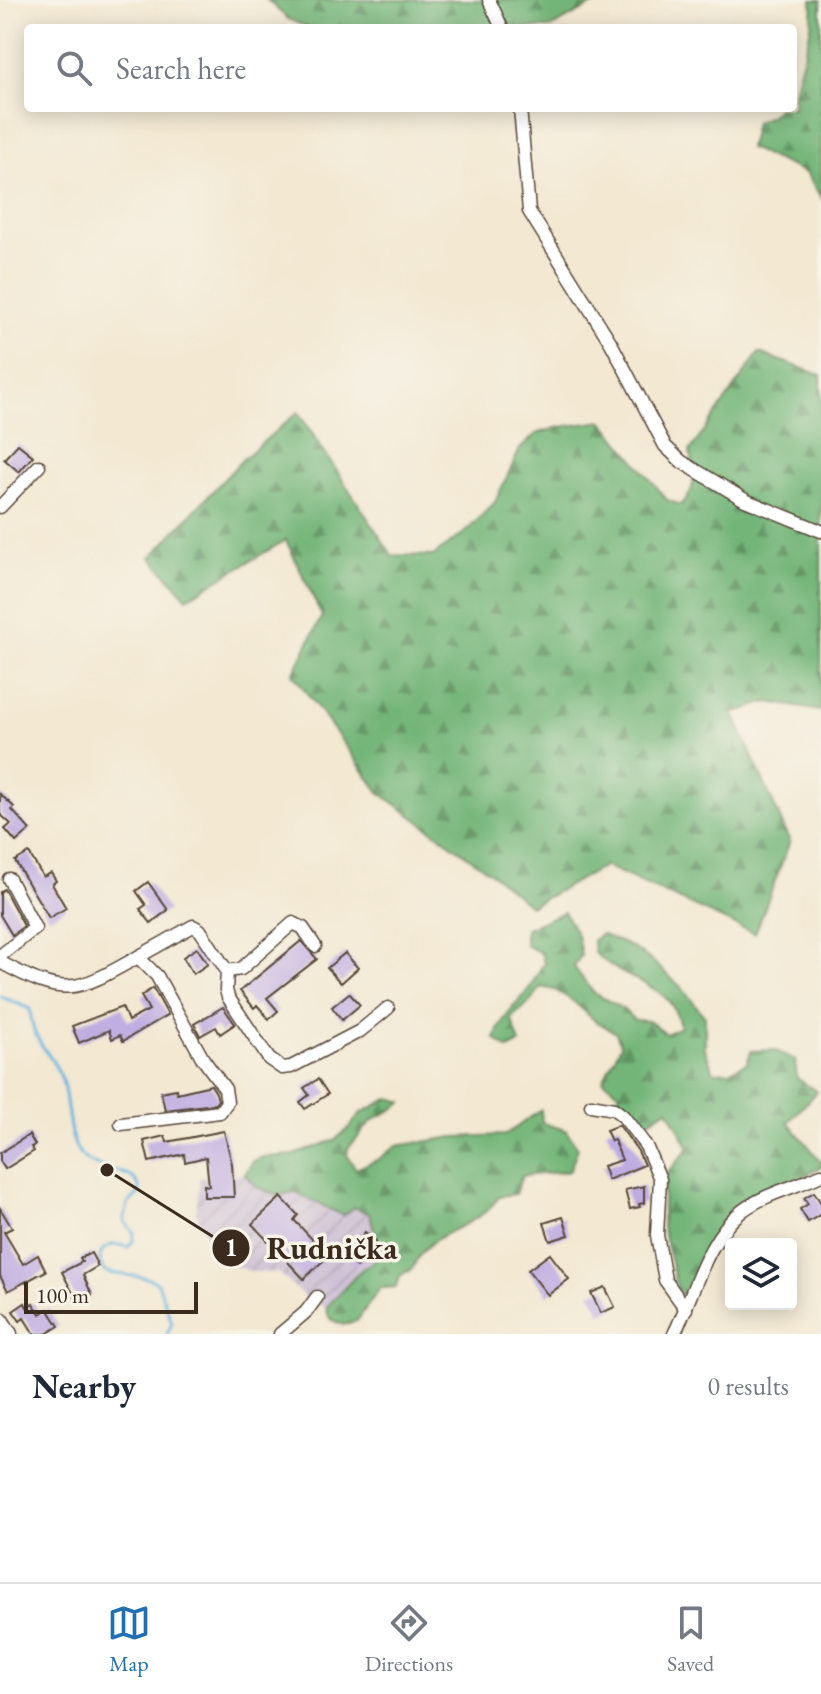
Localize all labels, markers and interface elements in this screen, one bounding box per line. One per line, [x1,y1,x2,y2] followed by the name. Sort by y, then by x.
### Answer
[24,24,797,112] search box
[52,46,96,90] icon: search
[116,49,246,88] text: Search here
[211,1220,414,1276] callout: Rudnička
[266,1227,399,1269] text: Rudnička
[225,1232,237,1263] text: 1
[725,1238,797,1310] map controls
[725,1238,797,1310] button: layers
[24,1278,198,1314] scale bar
[36,1281,89,1310] text: 100 m
[32,1364,136,1408] text: Nearby
[708,1369,789,1403] text: 0 results
[107,1601,151,1678] tab: Map
[365,1601,453,1678] tab: Directions
[667,1601,714,1678] tab: Saved

